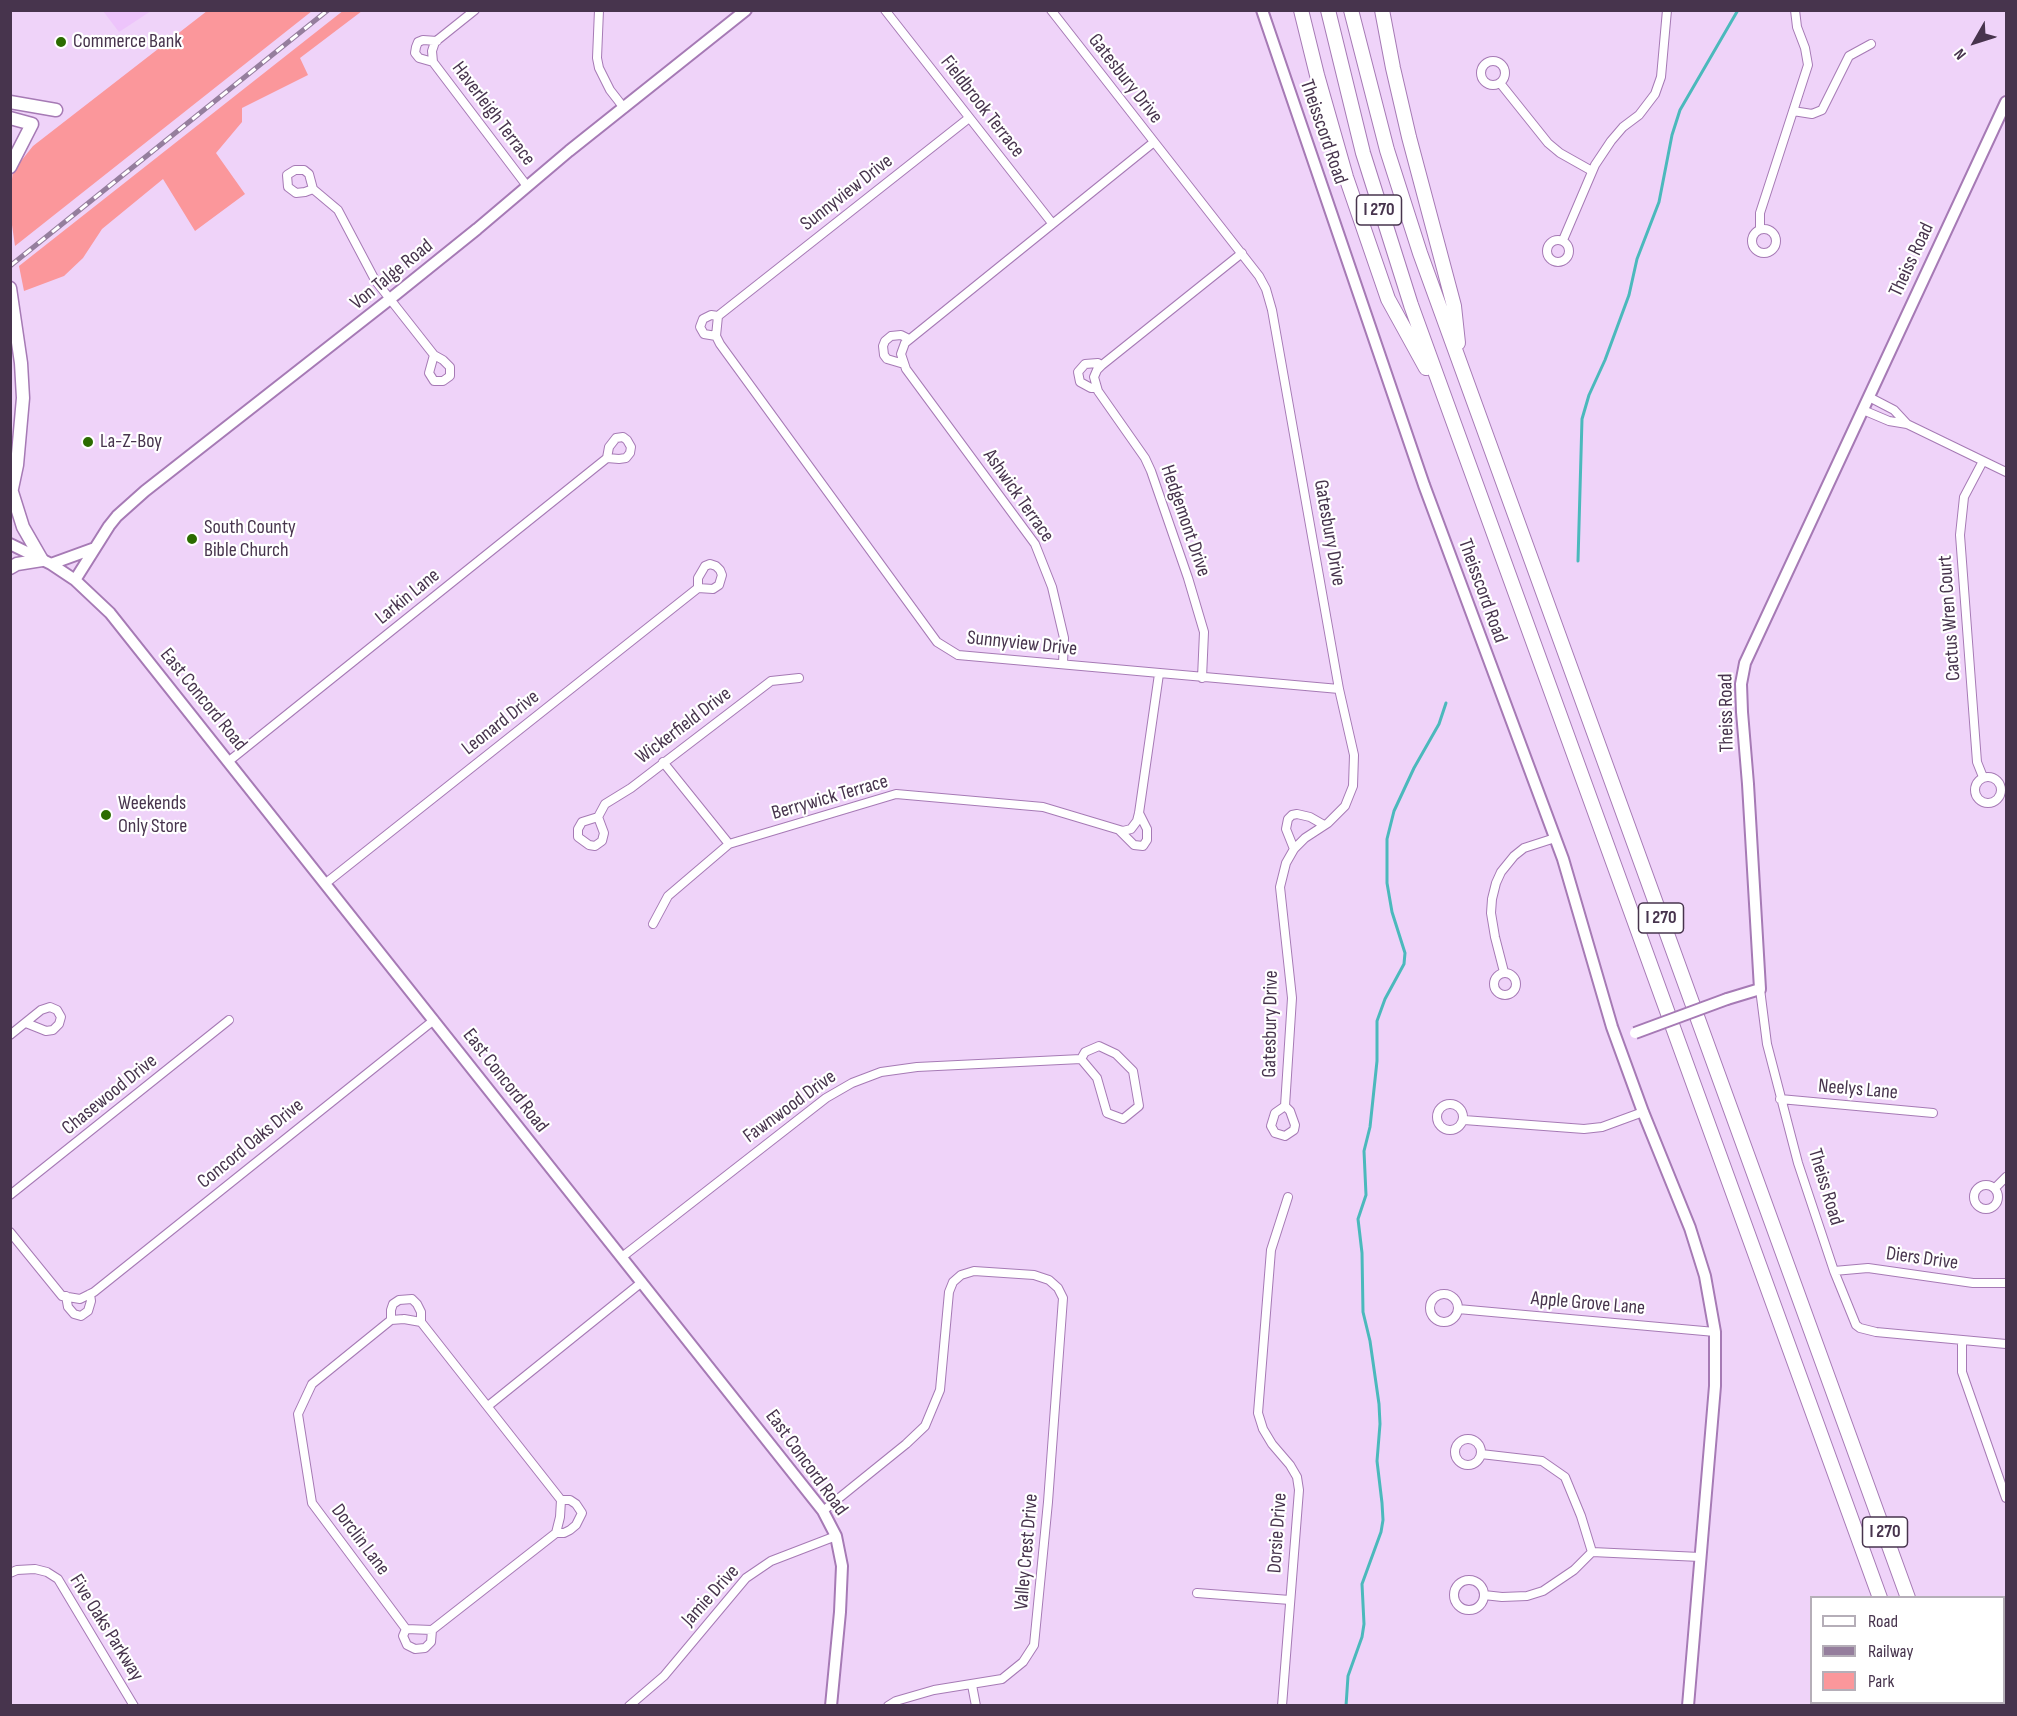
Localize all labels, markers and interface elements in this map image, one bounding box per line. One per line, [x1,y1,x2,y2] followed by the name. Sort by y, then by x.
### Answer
[1945,12,2005,72] north arrow
[1083,29,1167,129] street label: Gatesbury Drive
[73,30,182,54] place label: Commerce Bank
[54,35,68,49] marker: Commerce Bank
[1951,44,1971,63] text: N
[935,51,1029,163] street label: Fieldbrook Terrace
[446,57,540,171] street label: Haverleigh Terrace
[1294,77,1352,187] street label: Theisscord Road
[796,150,898,236] street label: Sunnyview Drive
[1356,195,1402,225] road number: I 270
[1884,219,1940,301] street label: Theiss Road
[346,234,438,316] street label: Von Talge Road
[100,430,162,454] place label: La-Z-Boy
[81,435,95,449] marker: La-Z-Boy
[977,445,1059,547] street label: Ashwick Terrace
[1155,462,1215,580] street label: Hedgemont Drive
[1308,478,1350,588] street label: Gatesbury Drive
[204,516,296,563] place label: South County Bible Church
[185,532,199,546] marker: South County Bible Church
[1452,536,1512,646] street label: Theisscord Road
[1934,554,1966,682] street label: Cactus Wren Court
[371,564,445,630] street label: Larkin Lane
[966,626,1078,662] street label: Sunnyview Drive
[154,644,252,756] street label: East Concord Road
[1714,673,1740,753] street label: Theiss Road
[632,682,736,770] street label: Wickerfield Drive
[458,685,544,761] street label: Leonard Drive
[769,770,891,826] street label: Berrywick Terrace
[118,792,187,839] place label: Weekends Only Store
[99,808,113,822] marker: Weekends Only Store
[1638,903,1684,933] road number: I 270
[1258,970,1284,1078] street label: Gatesbury Drive
[457,1024,553,1138] street label: East Concord Road
[58,1049,162,1141] street label: Chasewood Drive
[739,1065,841,1149] street label: Fawnwood Drive
[1817,1075,1899,1105] street label: Neelys Lane
[193,1094,309,1194] street label: Concord Oaks Drive
[1802,1146,1848,1228] street label: Theiss Road
[1885,1242,1959,1276] street label: Diers Drive
[1530,1287,1646,1321] street label: Apple Grove Lane
[760,1405,852,1521] street label: East Concord Road
[1263,1492,1293,1574] street label: Dorsie Drive
[1010,1493,1044,1611] street label: Valley Crest Drive
[325,1500,395,1580] street label: Dorclin Lane
[1862,1517,1908,1547] road number: I 270
[677,1560,745,1632] street label: Jamie Drive
[64,1570,148,1686] street label: Five Oaks Parkway
[1810,1596,2005,1704] legend
[1868,1611,1898,1632] text: Road
[1868,1641,1913,1662] text: Railway
[1868,1671,1894,1692] text: Park

